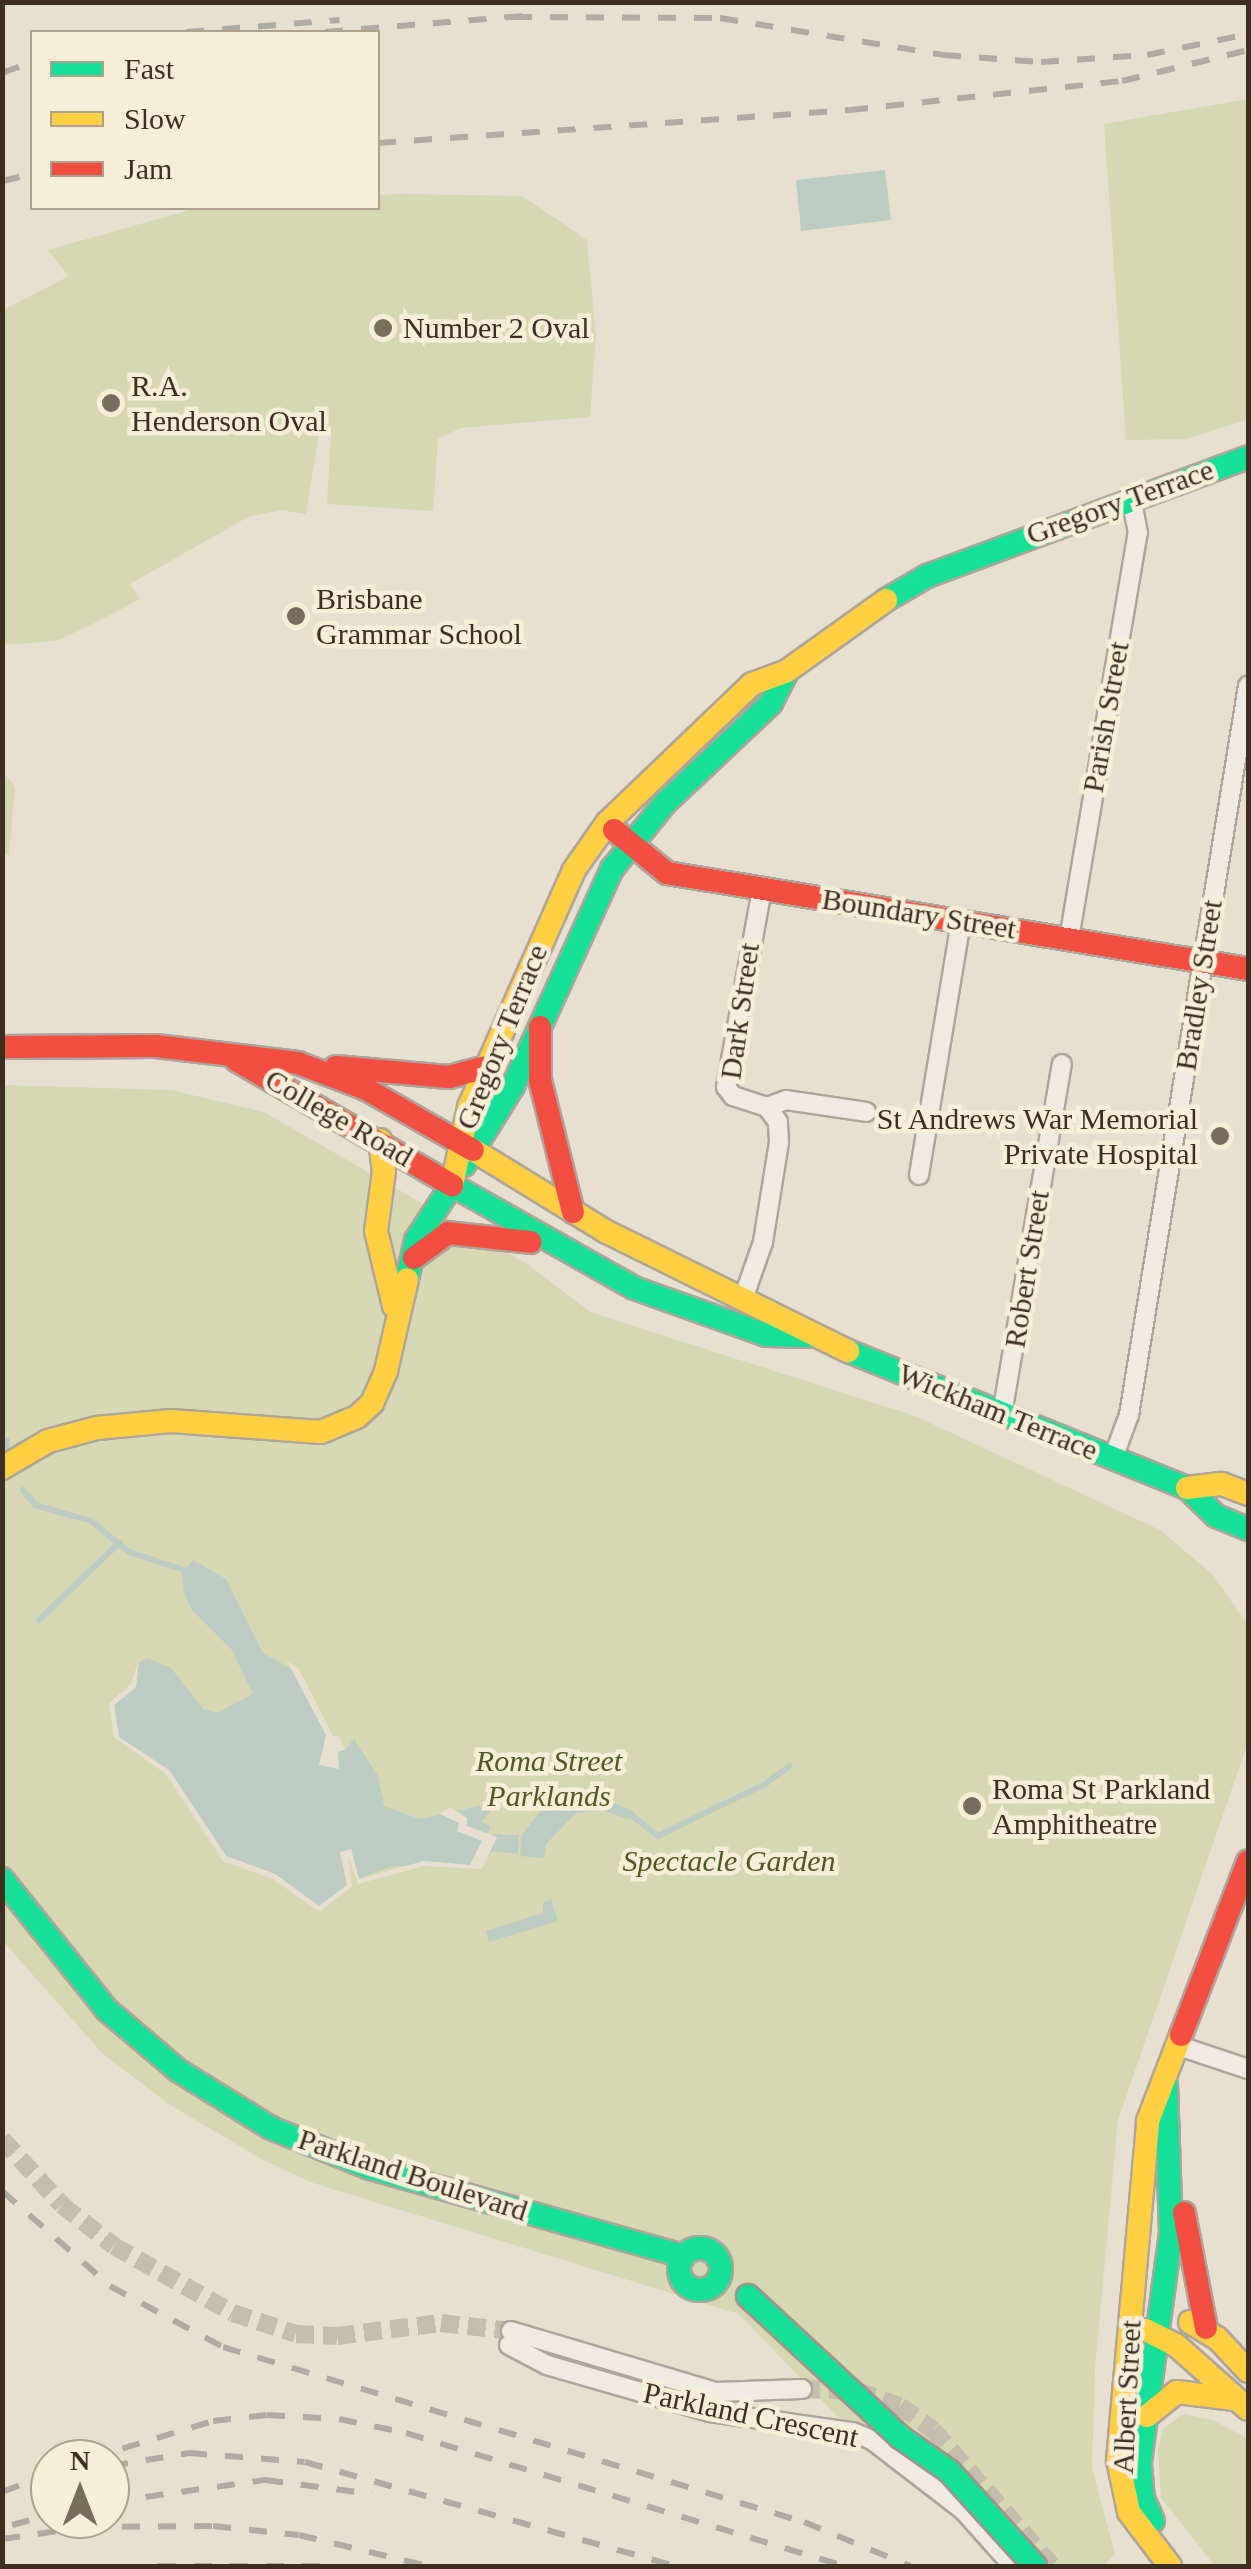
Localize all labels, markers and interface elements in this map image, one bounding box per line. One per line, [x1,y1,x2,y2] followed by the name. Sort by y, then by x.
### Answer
[30,30,380,210] legend
[124,52,174,85] text: Fast
[124,102,186,135] text: Slow
[124,152,172,185] text: Jam
[403,310,590,346] place label: Number 2 Oval
[372,317,394,339] marker: Number 2 Oval
[131,368,327,438] place label: R.A. Henderson Oval
[100,392,122,414] marker: R.A. Henderson Oval
[1021,451,1219,553] street label: Gregory Terrace
[316,581,522,652] place label: Brisbane Grammar School
[285,605,307,627] marker: Brisbane Grammar School
[1075,639,1137,795] street label: Parish Street
[819,881,1019,947] street label: Boundary Street
[1168,897,1230,1073] street label: Bradley Street
[448,939,556,1135] street label: Gregory Terrace
[713,940,767,1082] street label: Dark Street
[259,1061,419,1175] street label: College Road
[875,1101,1198,1172] place label: St Andrews War Memorial Private Hospital
[1207,1123,1233,1149] marker: St Andrews War Memorial Private Hospital
[997,1188,1057,1350] street label: Robert Street
[893,1356,1103,1468] street label: Wickham Terrace
[476,1743,622,1814] park label: Roma Street Parklands
[992,1771,1210,1842] place label: Roma St Parkland Amphitheatre
[961,1795,983,1817] marker: Roma St Parkland Amphitheatre
[623,1843,835,1879] park label: Spectacle Garden
[294,2121,532,2229] street label: Parkland Boulevard
[1105,2319,1149,2475] street label: Albert Street
[640,2375,862,2455] street label: Parkland Crescent
[30,2439,130,2539] north arrow
[70,2445,90,2476] text: N

